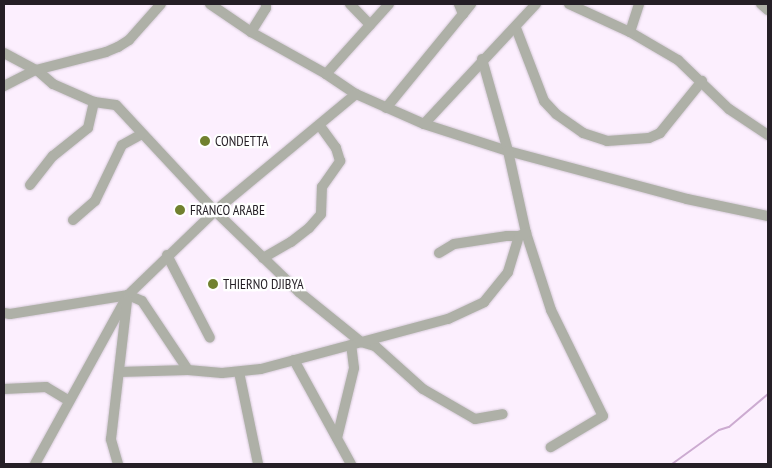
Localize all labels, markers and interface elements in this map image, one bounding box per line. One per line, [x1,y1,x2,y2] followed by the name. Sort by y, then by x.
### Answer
[215,133,268,149] place label: CONDETTA
[199,135,211,147] marker: CONDETTA
[190,202,265,218] place label: FRANCO ARABE
[174,204,186,216] marker: FRANCO ARABE
[223,276,304,292] place label: THIERNO DJIBYA
[207,278,219,290] marker: THIERNO DJIBYA

